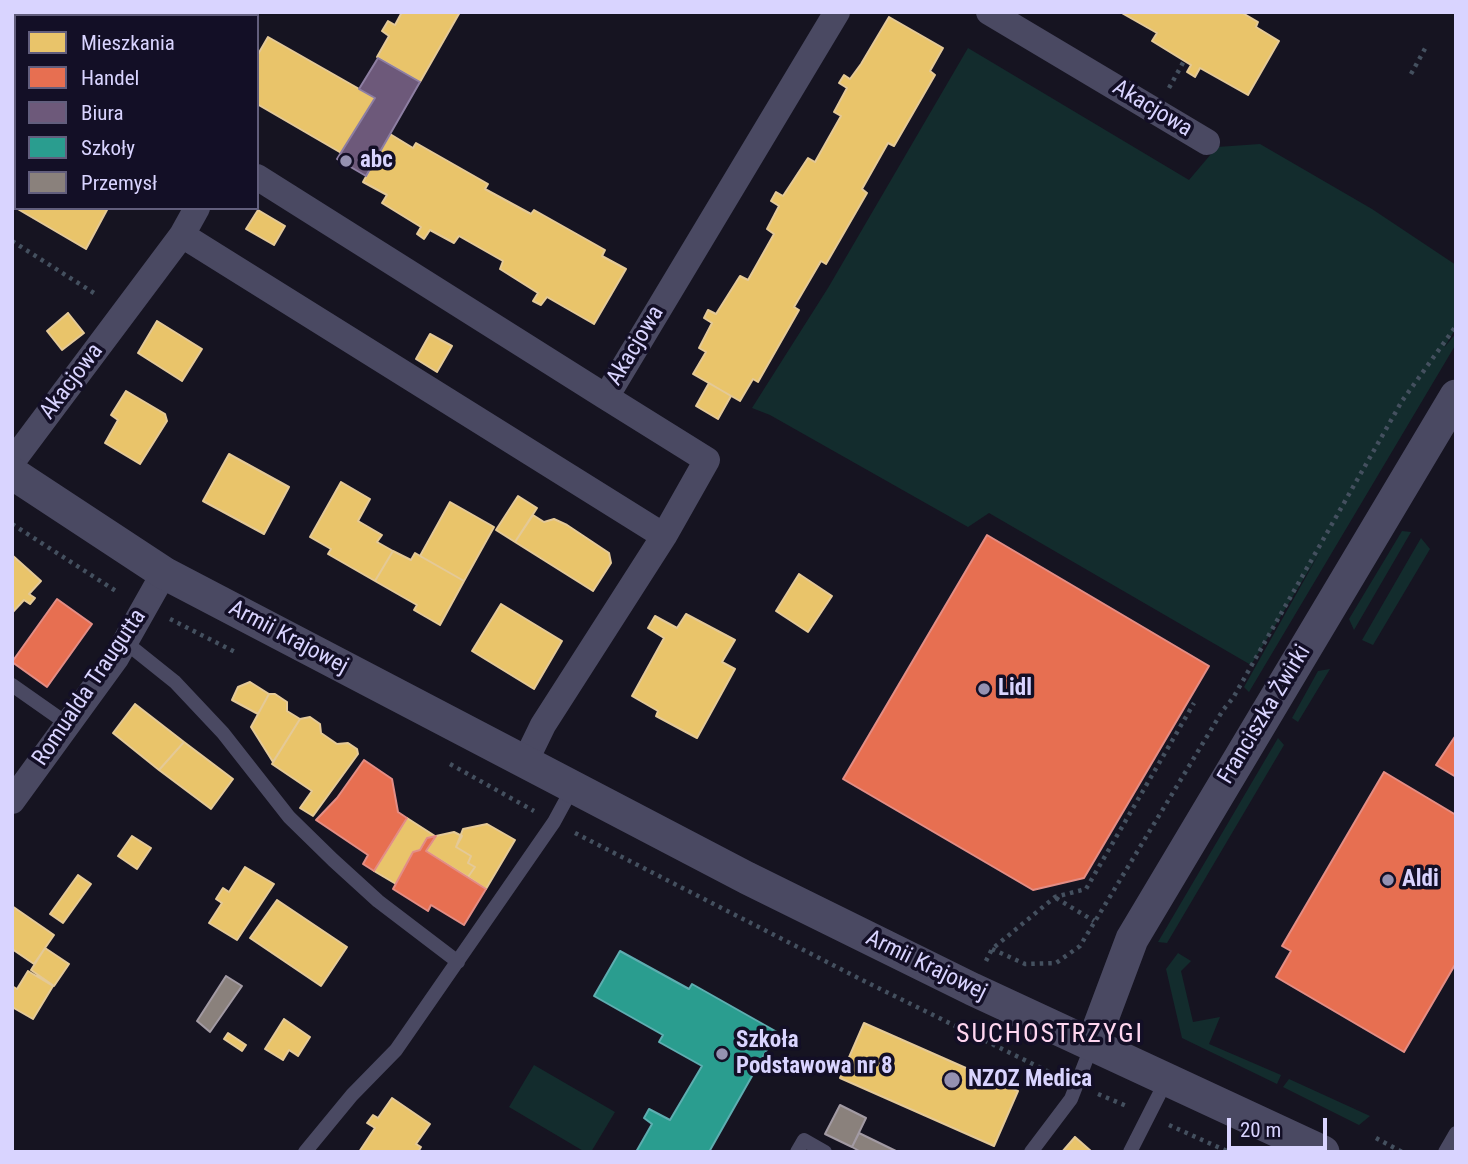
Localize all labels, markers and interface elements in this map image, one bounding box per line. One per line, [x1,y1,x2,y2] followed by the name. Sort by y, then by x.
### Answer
[14,14,259,210] legend
[81,31,175,55] text: Mieszkania
[81,66,139,90] text: Handel
[1107,75,1197,143] street label: Akacjowa
[81,101,123,125] text: Biura
[81,136,135,160] text: Szkoły
[360,147,393,175] place label: abc
[338,153,354,169] marker: abc
[81,171,157,195] text: Przemysł
[602,301,670,391] street label: Akacjowa
[35,339,109,425] street label: Akacjowa
[224,595,352,681] street label: Armii Krajowej
[27,604,153,772] street label: Romualda Traugutta
[1213,641,1317,789] street label: Franciszka Żwirki
[998,675,1032,703] place label: Lidl
[976,681,992,697] marker: Lidl
[1402,866,1439,894] place label: Aldi
[1380,872,1396,888] marker: Aldi
[861,925,991,1007] street label: Armii Krajowej
[957,1019,1143,1051] district label: SUCHOSTRZYGI
[736,1027,893,1081] place label: Szkoła Podstawowa nr 8
[714,1046,730,1062] marker: Szkoła Podstawowa nr 8
[968,1066,1092,1094] place label: NZOZ Medica
[942,1070,962,1090] marker: NZOZ Medica
[1230,1104,1330,1148] scale bar
[1240,1118,1281,1142] text: 20 m

